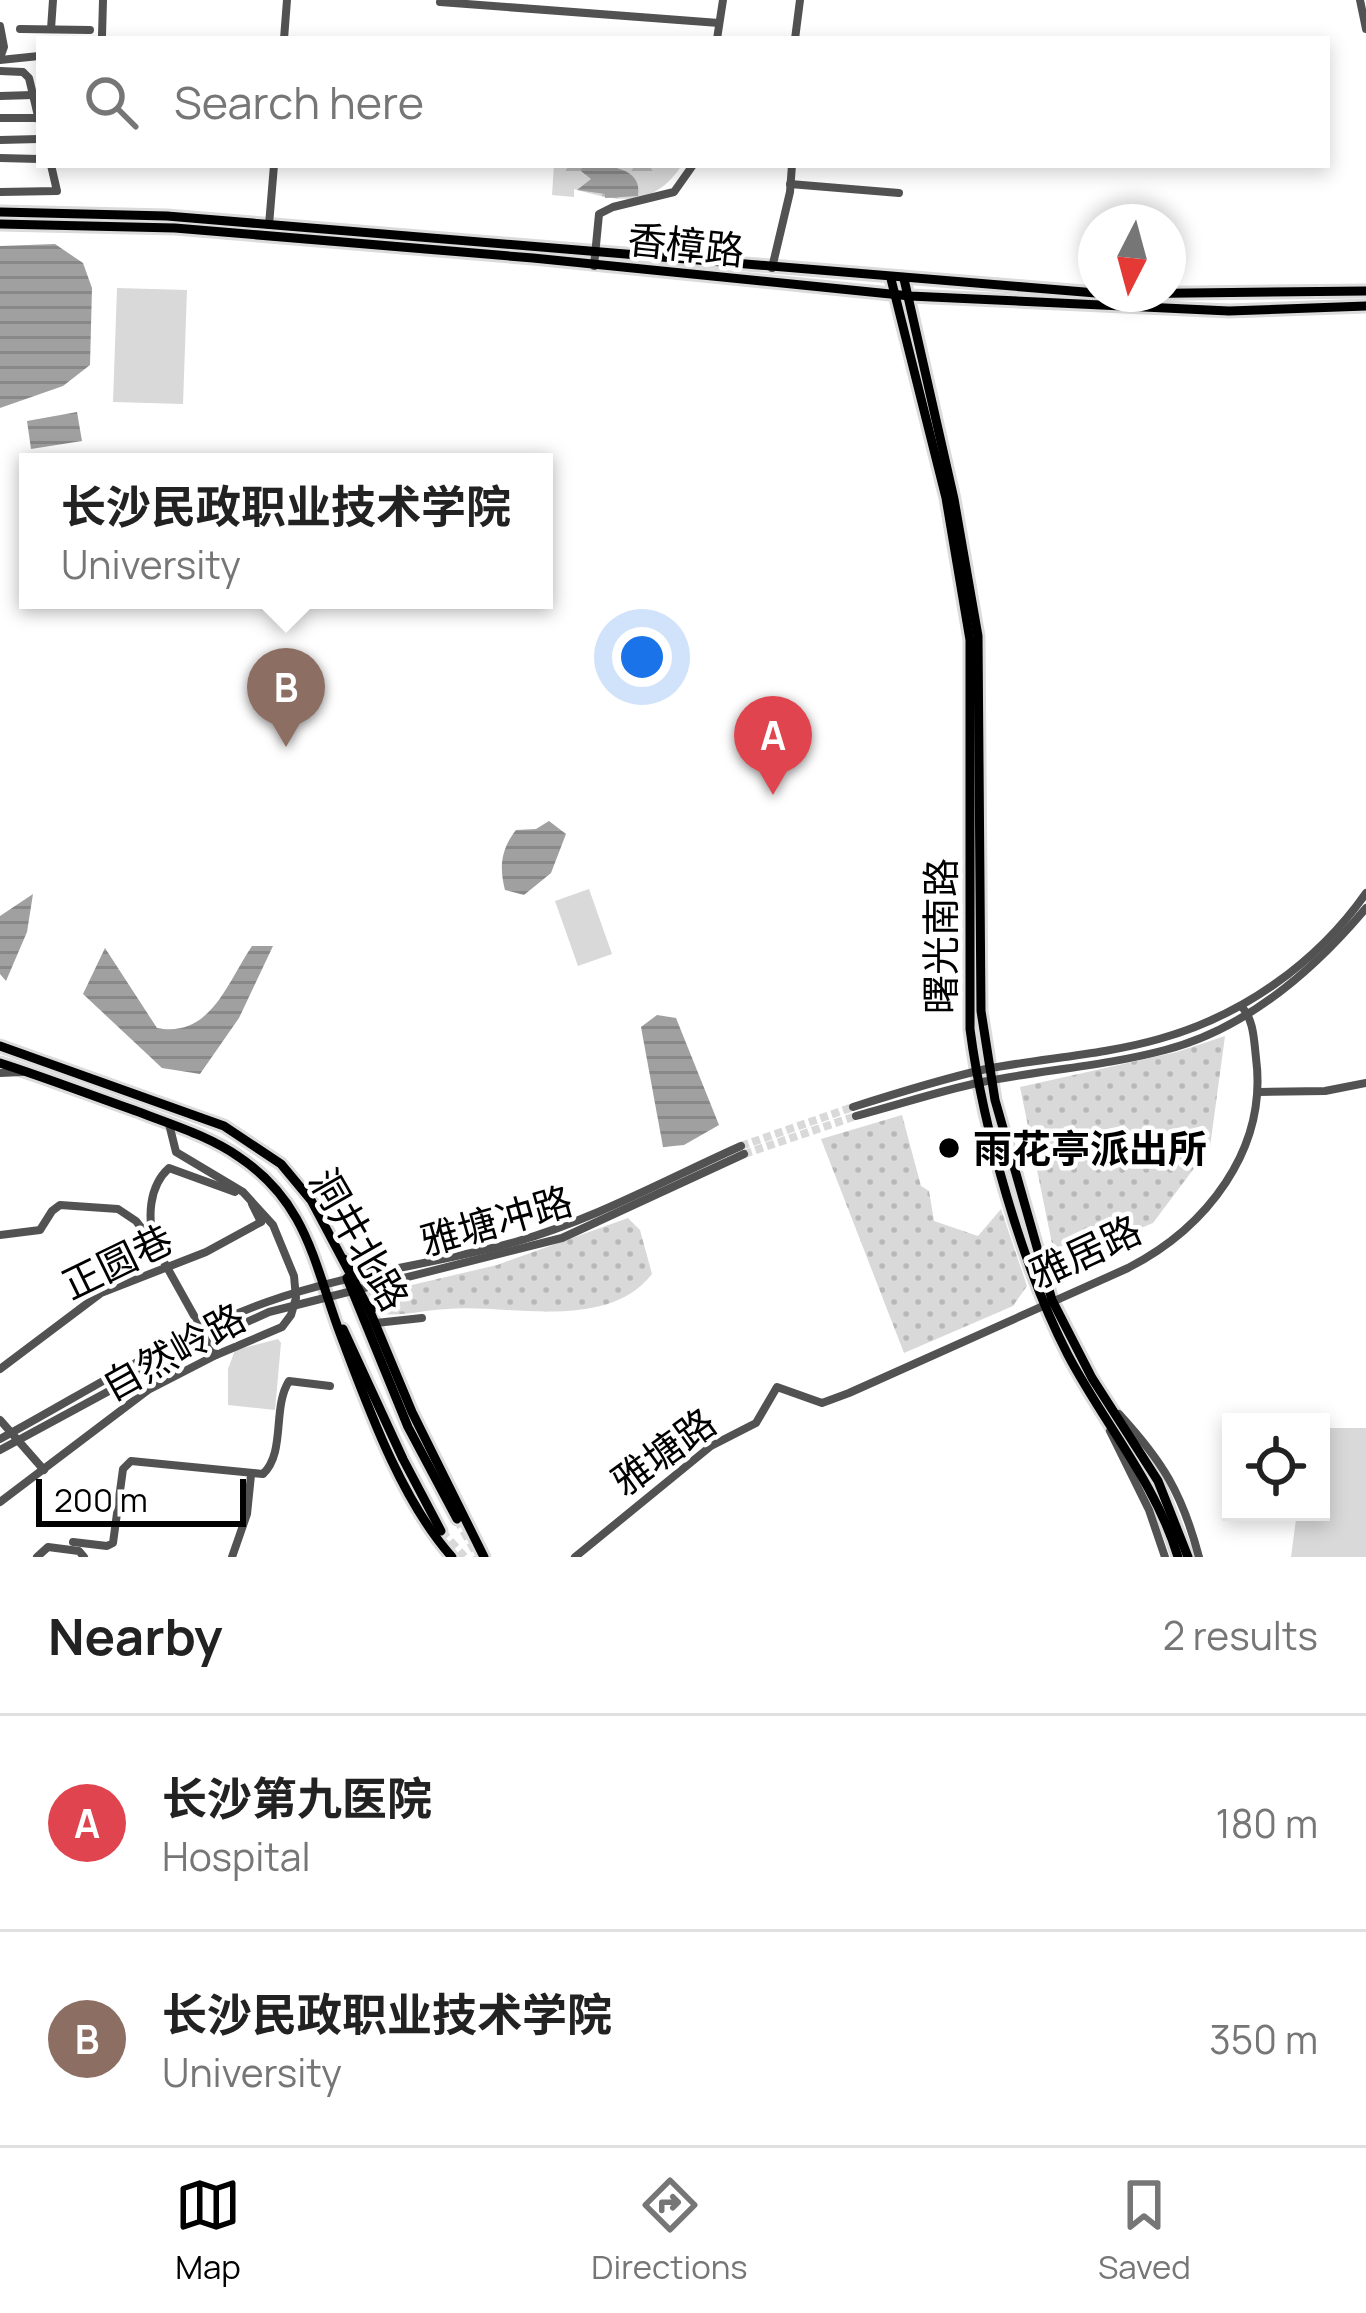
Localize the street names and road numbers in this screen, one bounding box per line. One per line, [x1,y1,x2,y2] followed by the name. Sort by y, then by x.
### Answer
[625,211,747,277] street label: 香樟路
[913,858,967,1014] street label: 曙光南路
[298,1158,422,1320] street label: 洞井北路
[414,1173,578,1267] street label: 雅塘冲路
[1021,1202,1149,1300] street label: 雅居路
[53,1211,181,1311] street label: 正圆巷
[92,1290,254,1412] street label: 自然岭路
[600,1395,726,1507] street label: 雅塘路

